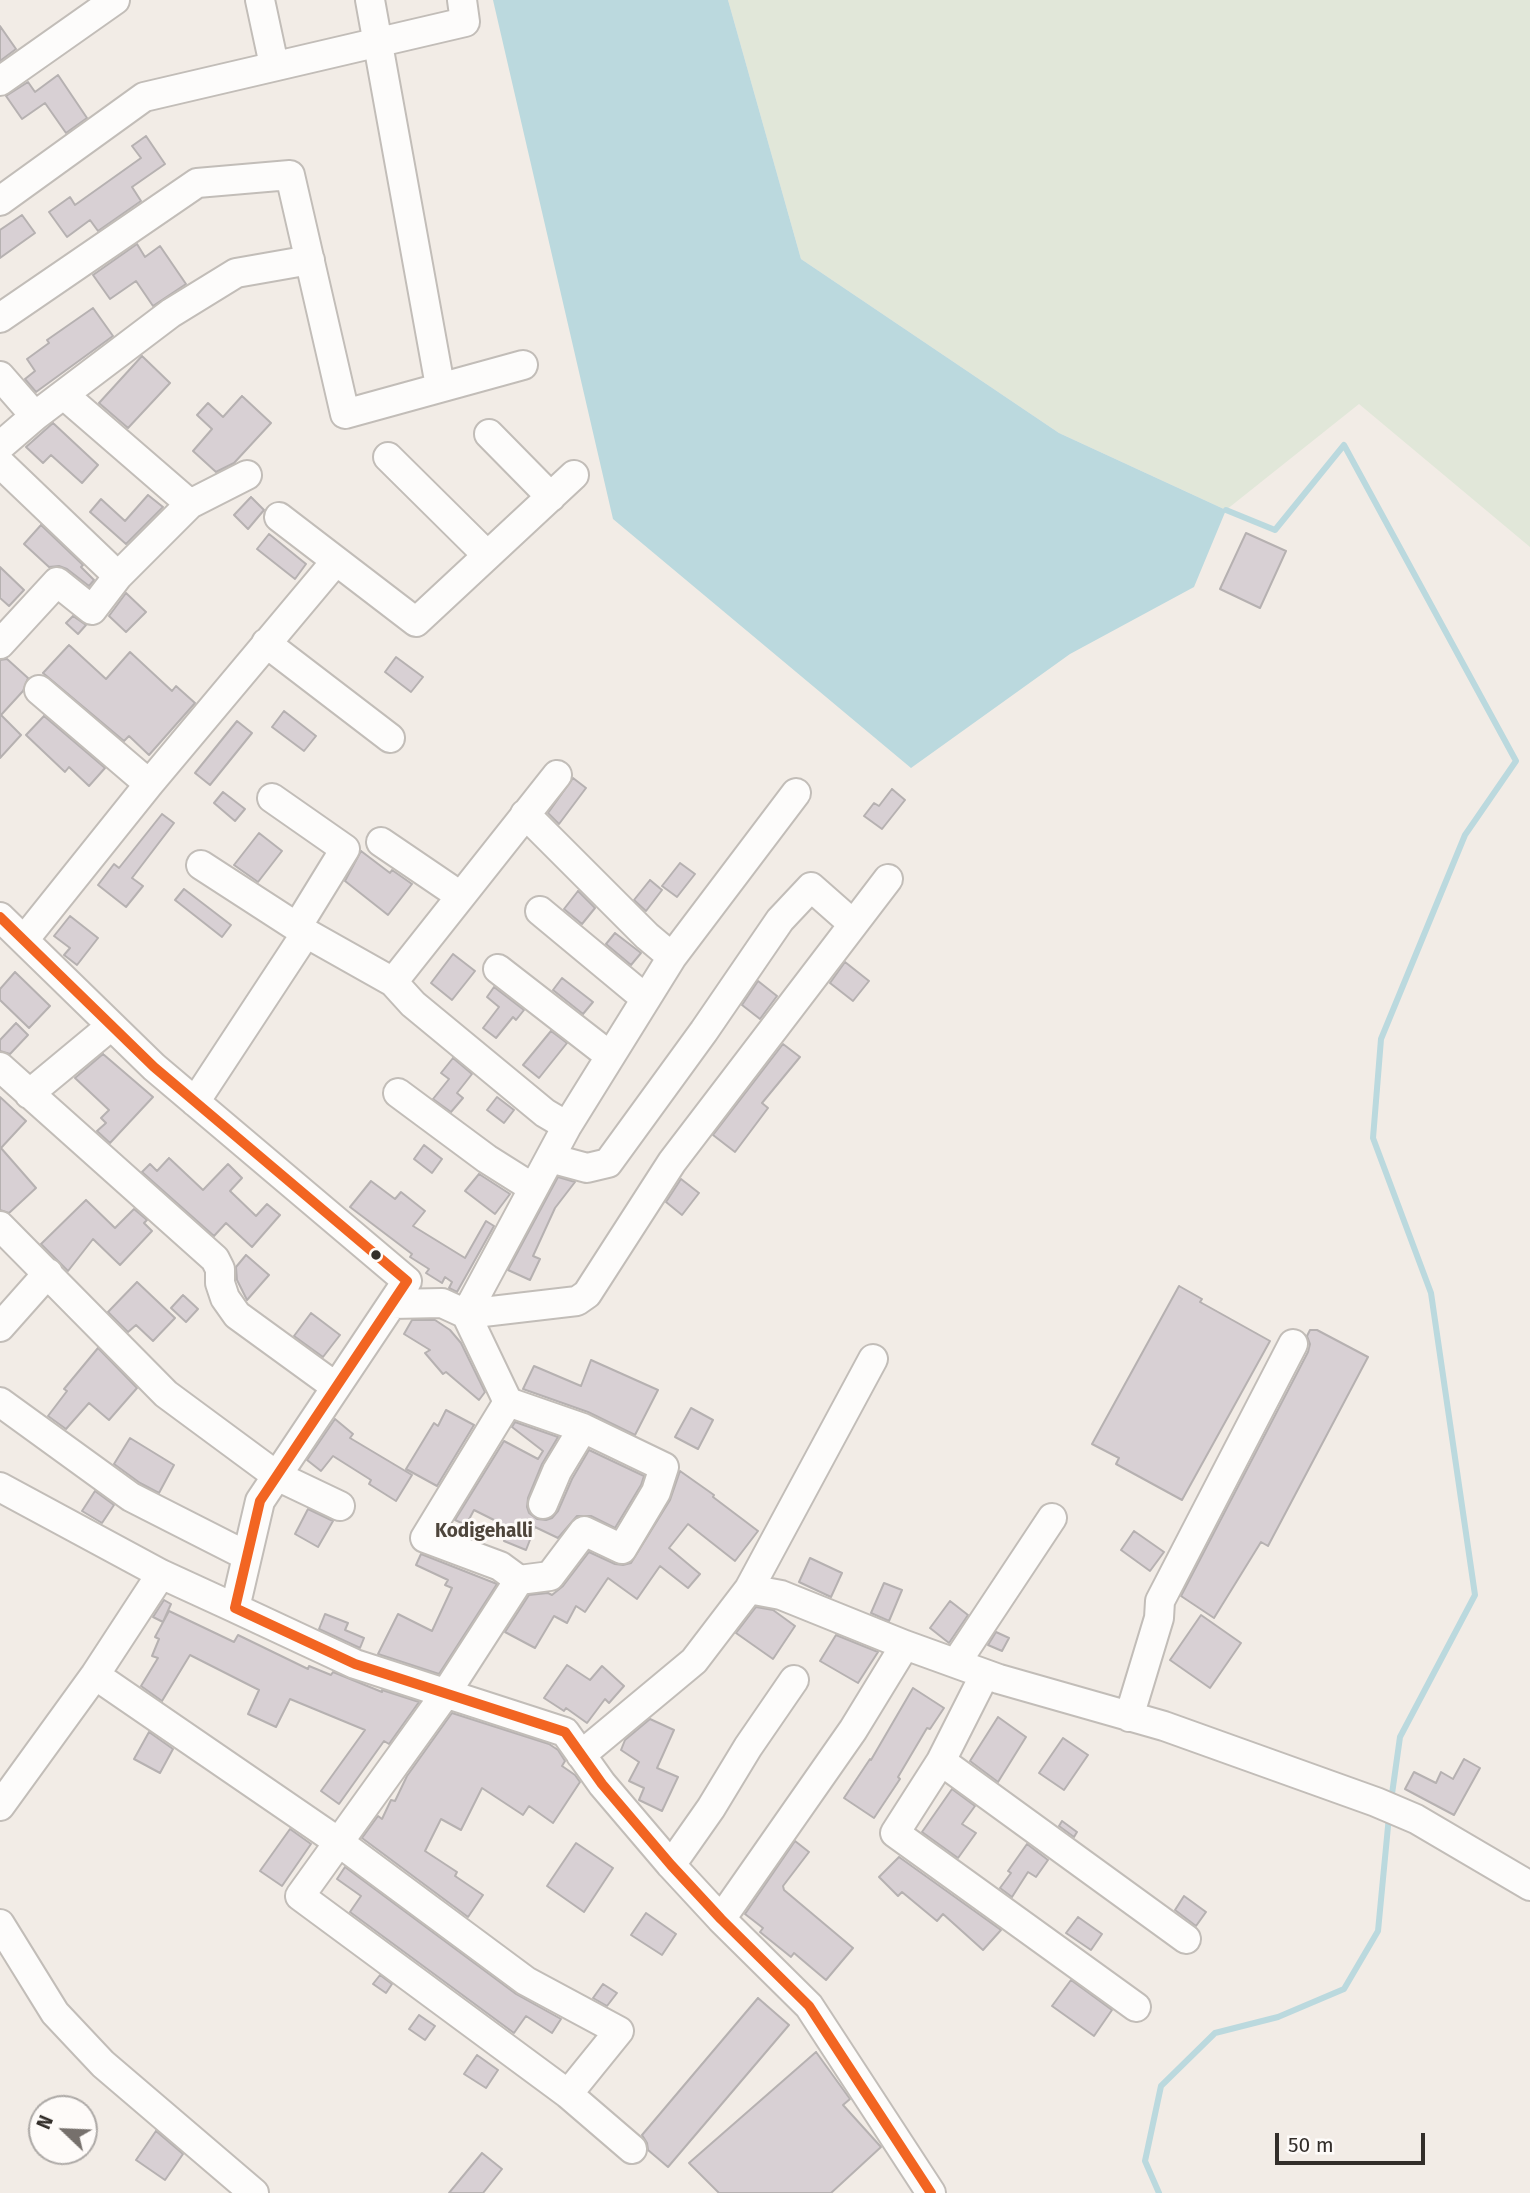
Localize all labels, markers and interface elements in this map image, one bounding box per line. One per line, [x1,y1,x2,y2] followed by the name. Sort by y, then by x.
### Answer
[369,1248,383,1262] unlabelled marker
[435,1521,533,1543] district label: Kodigehalli
[28,2095,98,2165] north arrow
[32,2112,58,2133] text: N
[1278,2120,1428,2164] scale bar
[1288,2132,1334,2158] text: 50 m

